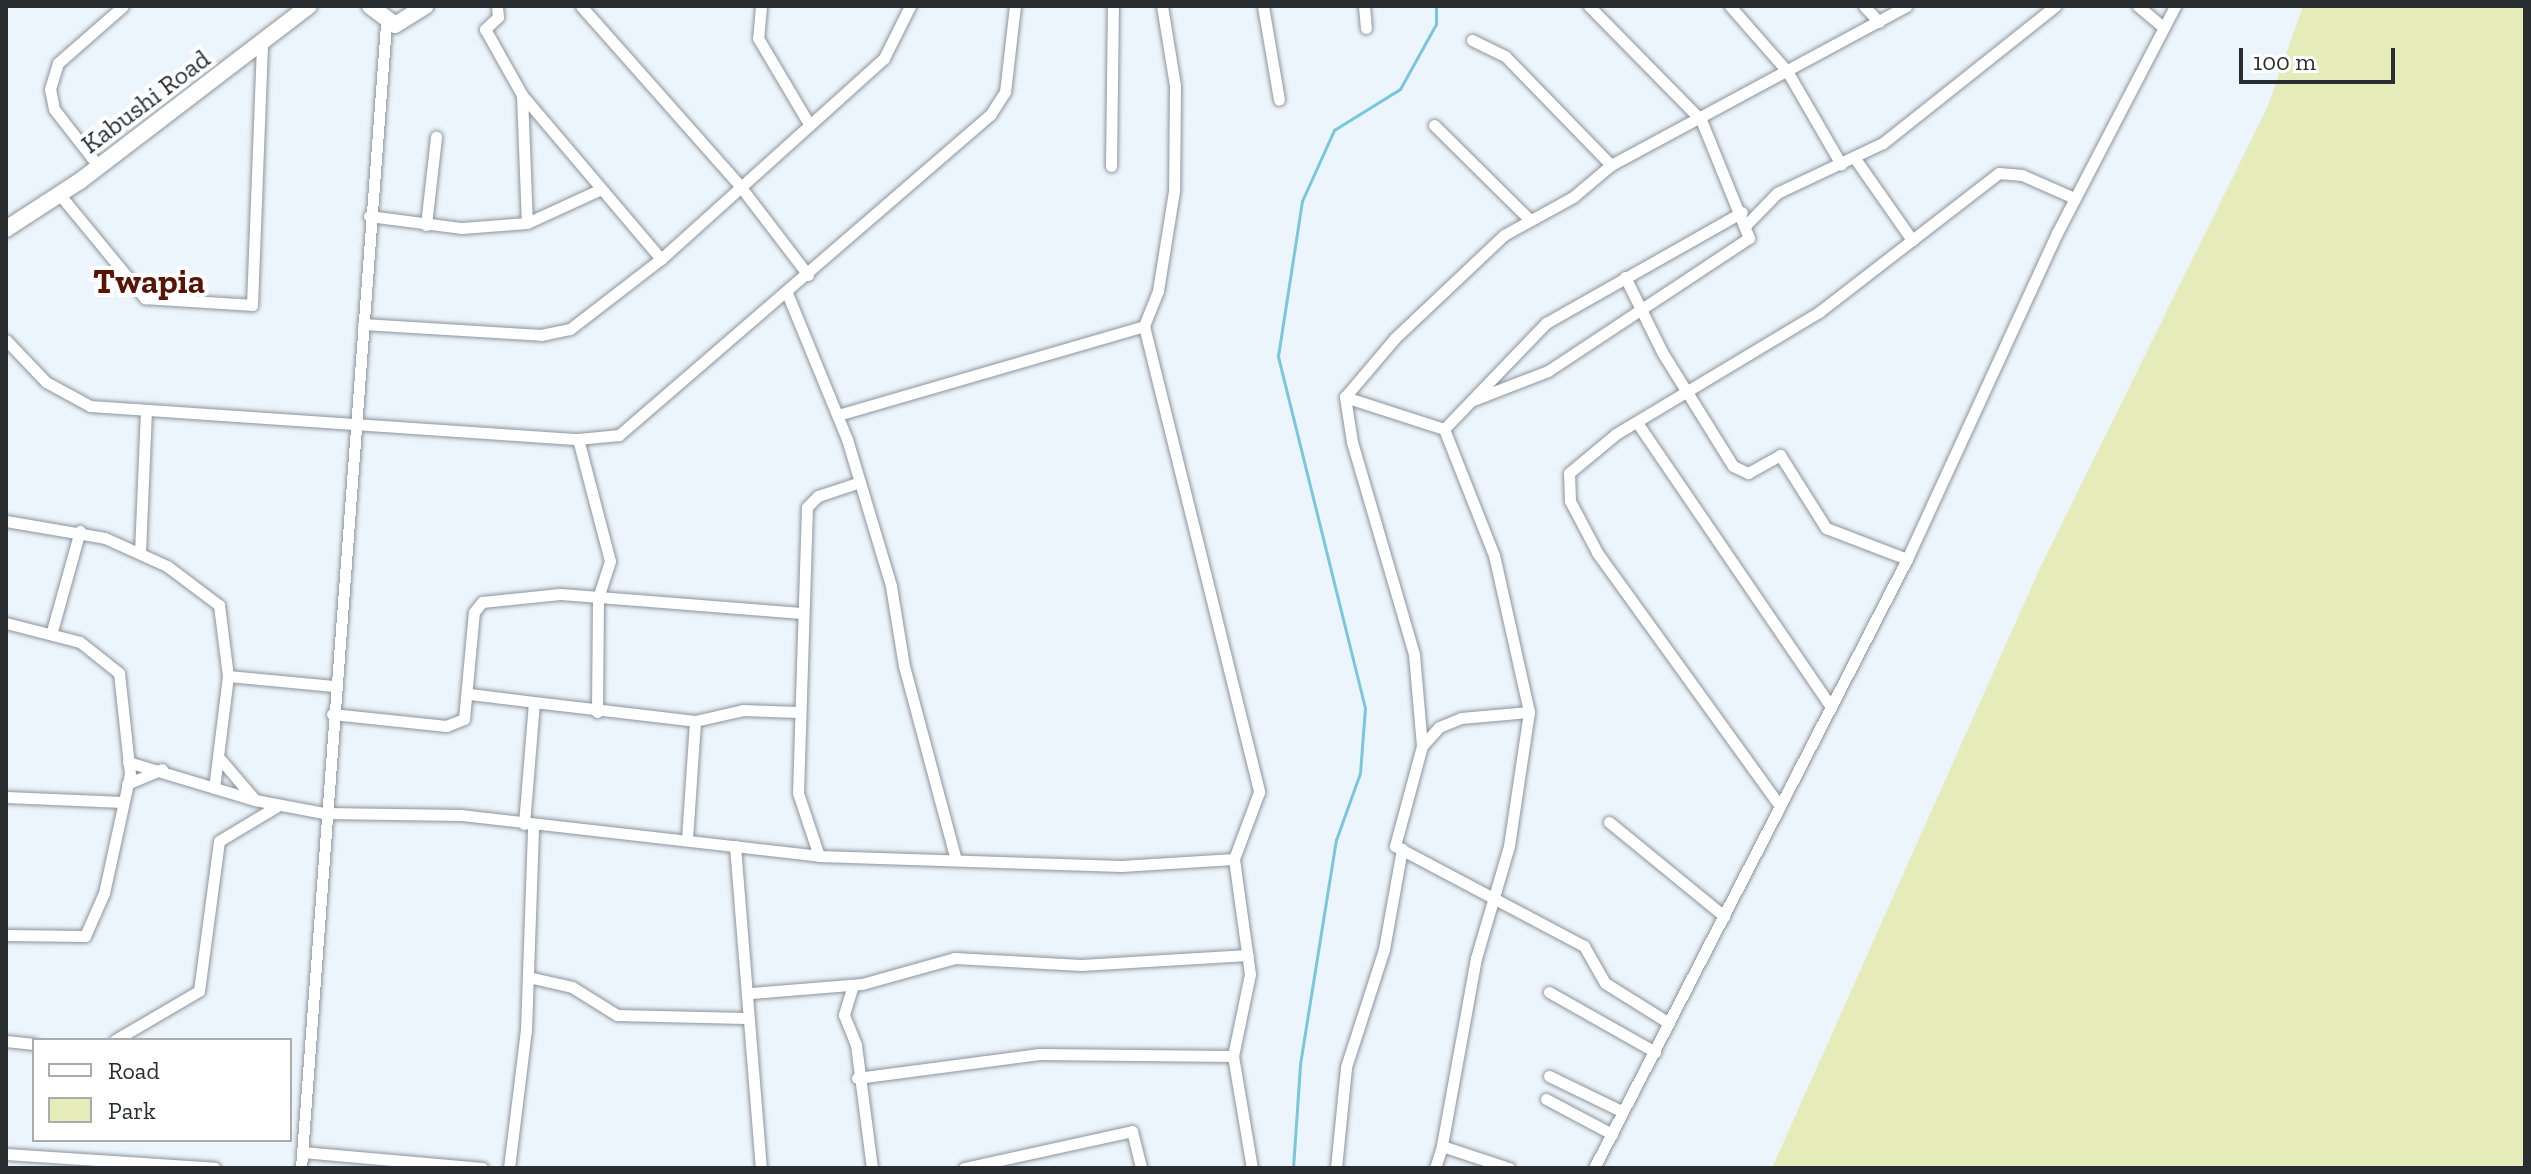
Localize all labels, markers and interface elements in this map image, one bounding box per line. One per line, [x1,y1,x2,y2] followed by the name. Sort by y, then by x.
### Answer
[2243,32,2399,82] scale bar
[76,44,216,160] street label: Kabushi Road
[2253,47,2316,76] text: 100 m
[93,262,205,302] district label: Twapia
[32,1038,292,1142] legend
[108,1056,160,1085] text: Road
[108,1096,156,1125] text: Park

